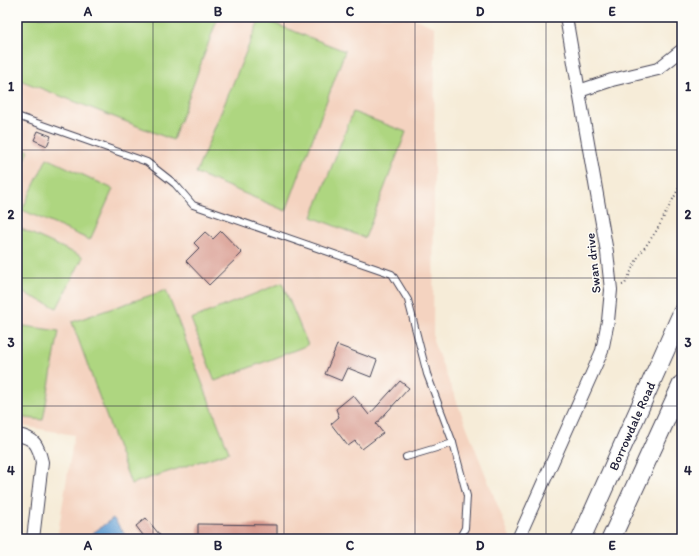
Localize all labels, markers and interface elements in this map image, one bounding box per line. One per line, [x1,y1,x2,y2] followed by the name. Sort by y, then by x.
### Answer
[83,4,93,19] text: A
[214,4,223,19] text: B
[346,4,355,19] text: C
[476,4,485,19] text: D
[608,4,616,19] text: E
[8,79,14,94] text: 1
[685,79,691,94] text: 1
[8,207,15,222] text: 2
[685,207,692,222] text: 2
[582,232,604,294] street label: Swan drive
[7,335,15,350] text: 3
[684,335,692,350] text: 3
[606,379,658,473] street label: Borrowdale Road
[7,463,15,478] text: 4
[684,463,692,478] text: 4
[83,538,93,553] text: A
[214,538,223,553] text: B
[346,538,355,553] text: C
[476,538,485,553] text: D
[608,538,616,553] text: E

